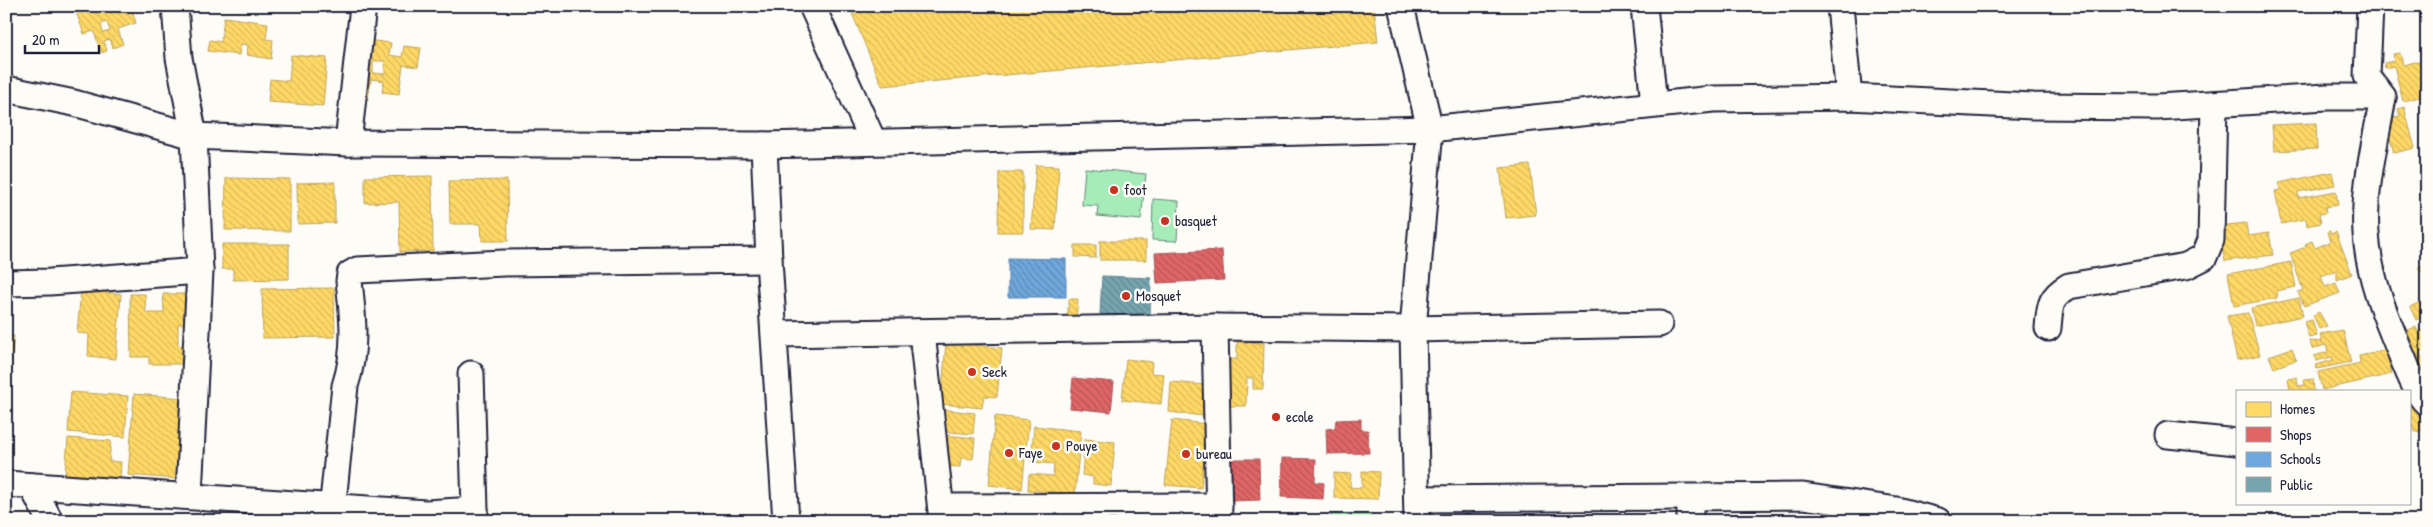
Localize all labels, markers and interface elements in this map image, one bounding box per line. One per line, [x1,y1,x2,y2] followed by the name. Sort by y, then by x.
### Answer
[25,22,99,54] scale bar
[32,29,59,50] text: 20 m
[1124,179,1147,200] place label: foot
[1108,184,1120,196] marker: foot
[1175,210,1218,231] place label: basquet
[1159,215,1171,227] marker: basquet
[1136,285,1182,306] place label: Mosquet
[1120,290,1132,302] marker: Mosquet
[982,361,1007,382] place label: Seck
[966,366,978,378] marker: Seck
[2236,390,2410,504] legend
[2280,398,2315,419] text: Homes
[1286,406,1314,427] place label: ecole
[1270,411,1282,423] marker: ecole
[2280,424,2312,445] text: Shops
[1066,435,1098,456] place label: Pouye
[1050,440,1062,452] marker: Pouye
[1018,442,1043,463] place label: Faye
[1196,443,1232,464] place label: bureau
[1003,447,1015,459] marker: Faye
[1180,448,1192,460] marker: bureau
[2280,448,2321,469] text: Schools
[2280,474,2313,495] text: Public

